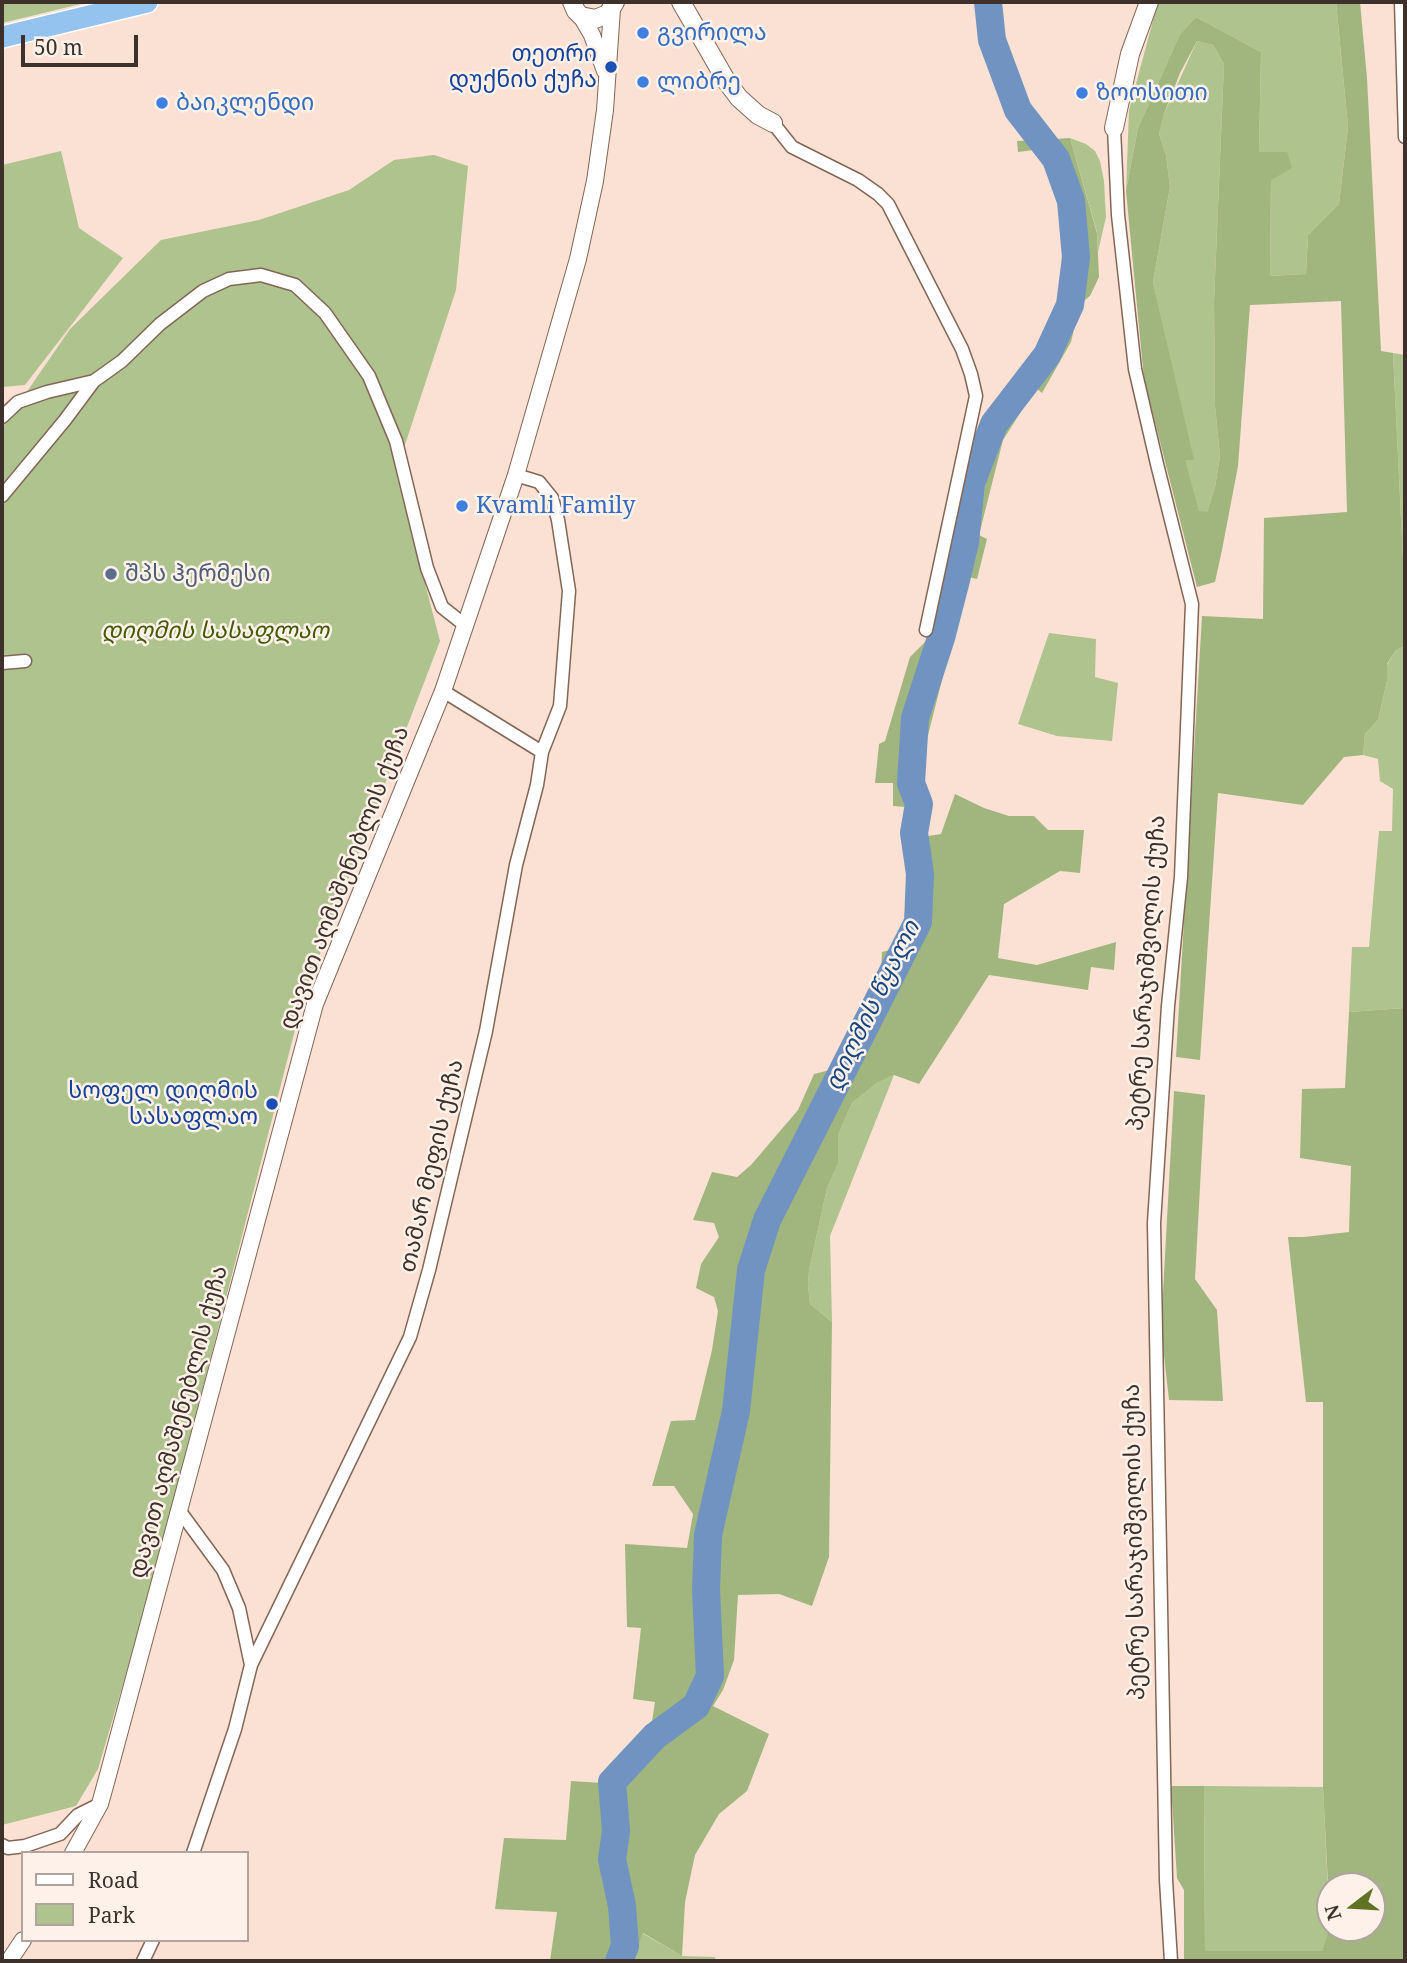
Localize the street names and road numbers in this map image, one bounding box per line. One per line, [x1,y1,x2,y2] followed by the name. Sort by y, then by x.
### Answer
[274,723,416,1033] street label: დავით აღმაშენებლის ქუჩა
[1122,814,1172,1132] street label: პეტრე სარაჯიშვილის ქუჩა
[394,1057,470,1275] street label: თამარ მეფის ქუჩა
[124,1263,234,1581] street label: დავით აღმაშენებლის ქუჩა
[1118,1384,1152,1700] street label: პეტრე სარაჯიშვილის ქუჩა

